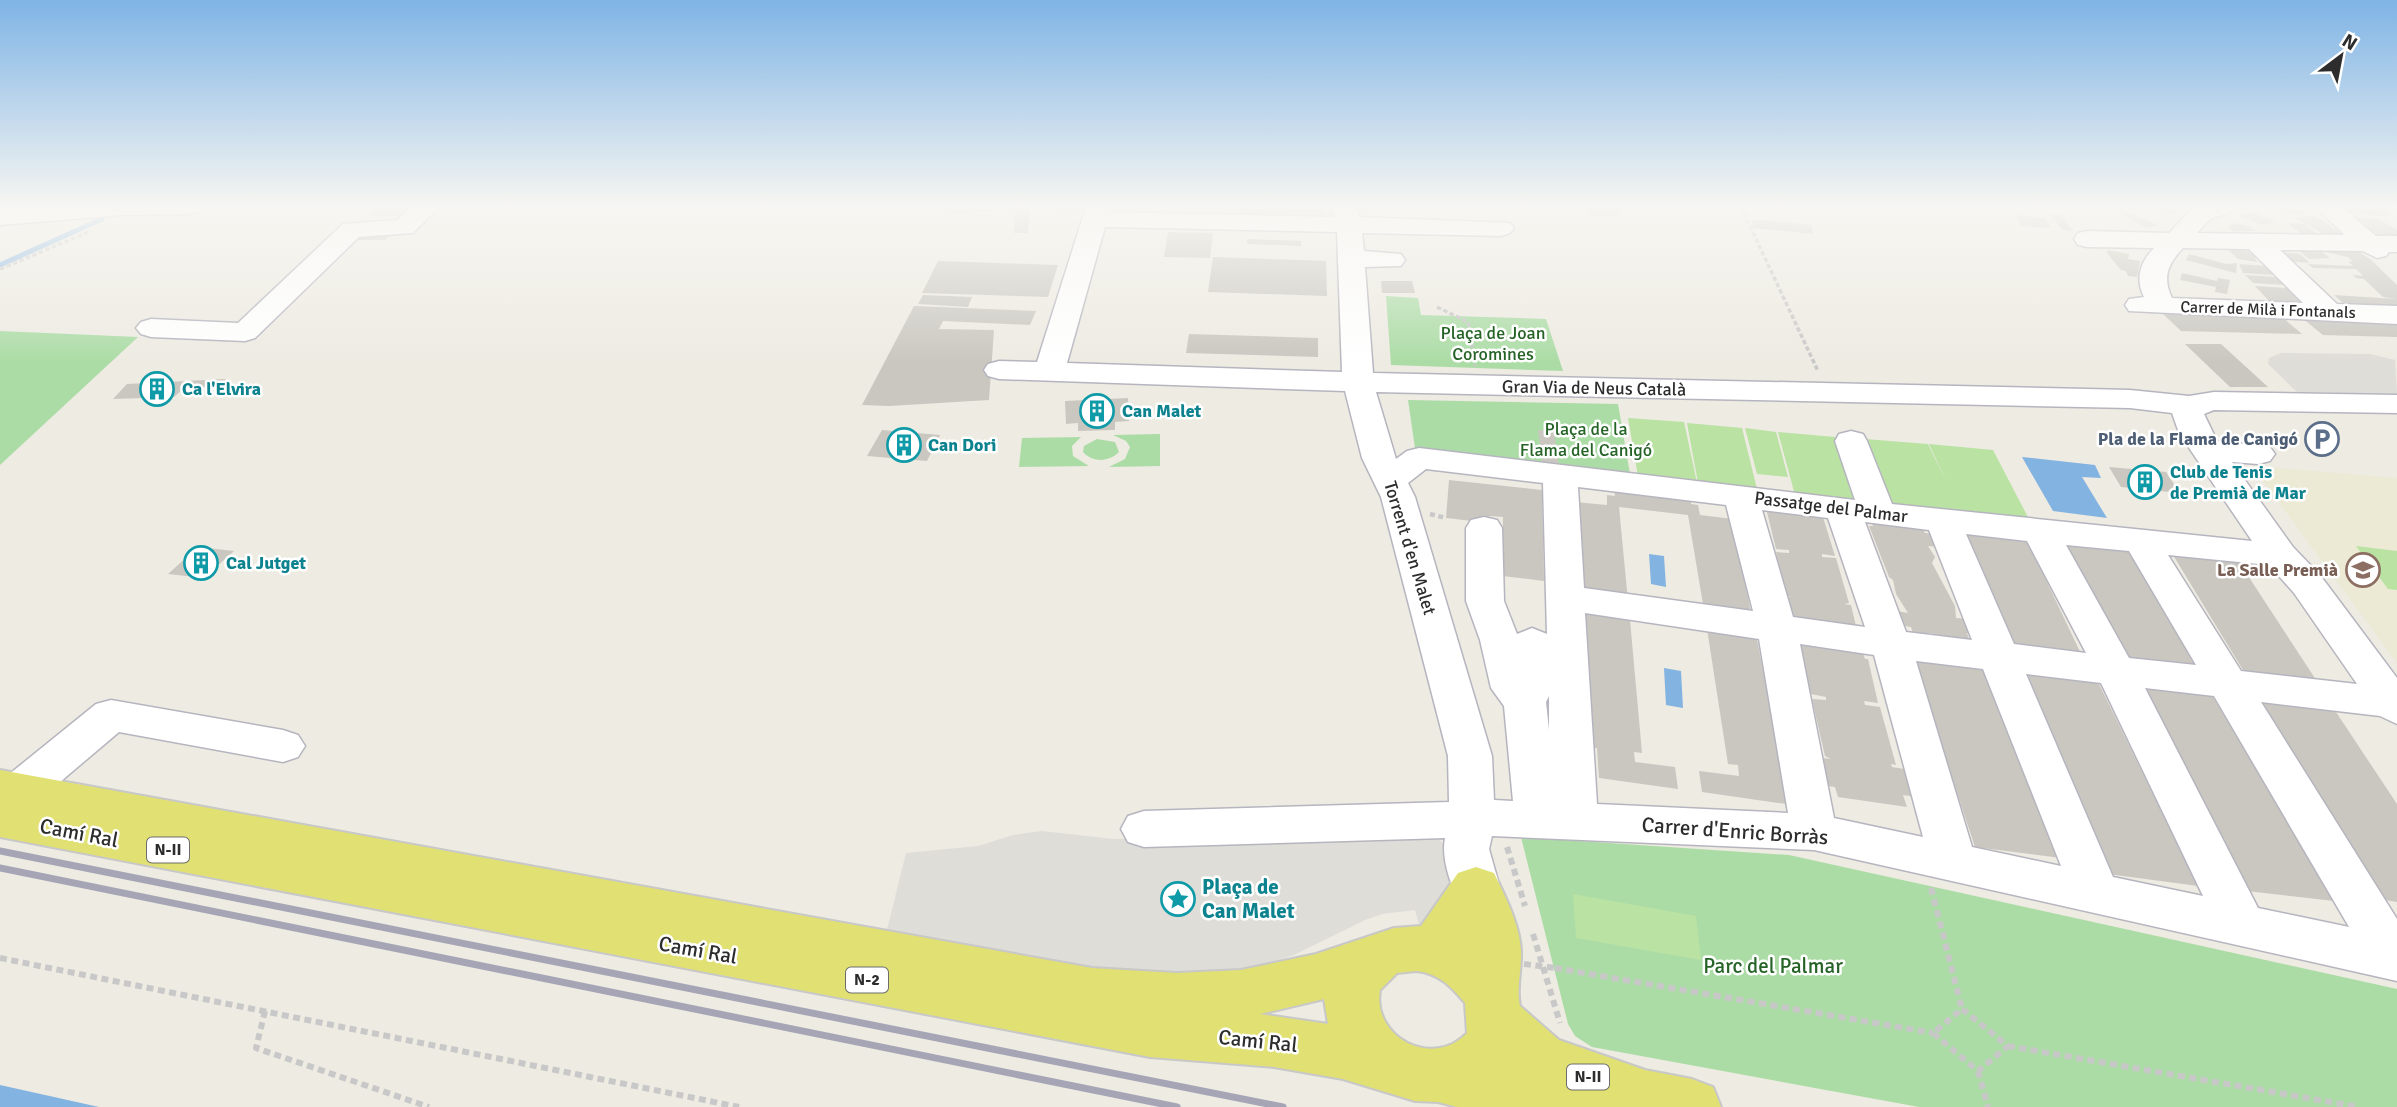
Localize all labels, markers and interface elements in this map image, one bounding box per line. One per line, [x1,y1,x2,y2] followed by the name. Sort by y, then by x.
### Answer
[2306,21,2376,91] north arrow
[2338,29,2361,56] text: N
[2180,297,2356,323] street label: Carrer de Milà i Fontanals
[1440,322,1546,365] park label: Plaça de Joan Coromines
[138,370,176,408] building icon: Ca l'Elvira
[1502,375,1686,401] street label: Gran Via de Neus Català
[182,378,261,400] place label: Ca l'Elvira
[1078,392,1116,430] building icon: Can Malet
[1122,400,1202,422] place label: Can Malet
[1520,418,1652,461] park label: Plaça de la Flama del Canigó
[2303,420,2341,458] parking icon: Pla de la Flama de Canigó
[885,426,923,464] building icon: Can Dori
[2098,428,2298,450] place label: Pla de la Flama de Canigó
[928,434,996,456] place label: Can Dori
[2170,461,2307,504] place label: Club de Tenis de Premià de Mar
[2126,463,2164,501] building icon: Club de Tenis de Premià de Mar
[1379,478,1441,618] street label: Torrent d'en Malet
[1753,487,1909,527] street label: Passatge del Palmar
[182,544,220,582] building icon: Cal Jutget
[2344,551,2382,589] school or university icon: La Salle Premià
[226,552,306,574] place label: Cal Jutget
[2217,559,2338,581] place label: La Salle Premià
[1641,812,1829,850] street label: Carrer d'Enric Borràs
[37,813,121,853] street label: Camí Ral
[147,838,189,862] road number: N-II
[1202,874,1295,924] place label: Plaça de Can Malet
[1159,880,1197,918] place icon: Plaça de Can Malet
[657,930,739,970] street label: Camí Ral
[1703,953,1843,979] park label: Parc del Palmar
[846,968,888,992] road number: N-2
[1217,1024,1299,1058] street label: Camí Ral
[1567,1064,1609,1090] road number: N-II

